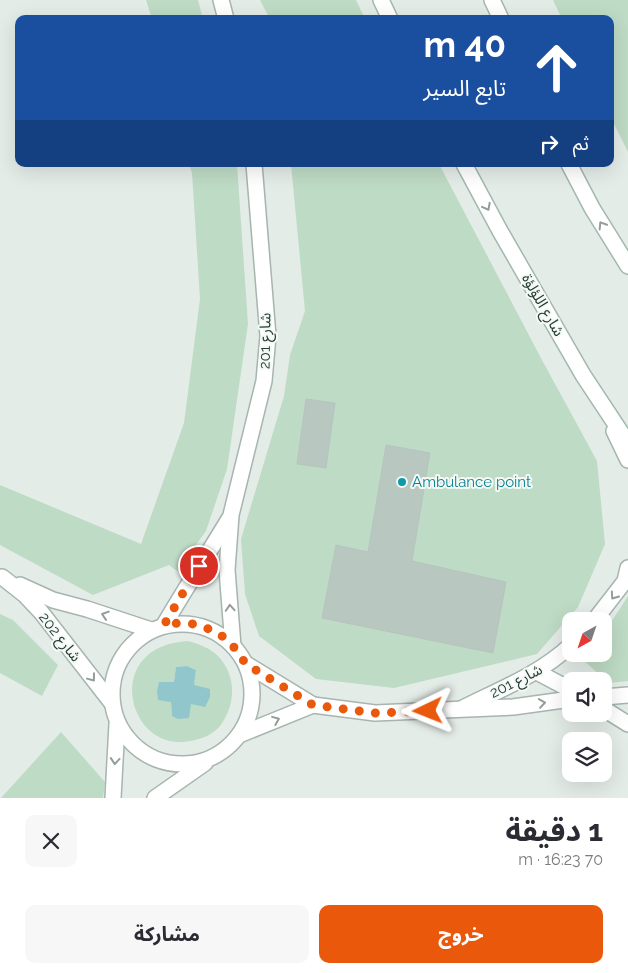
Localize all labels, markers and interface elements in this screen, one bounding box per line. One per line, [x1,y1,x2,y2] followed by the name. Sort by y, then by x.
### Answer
[424,24,506,65] text: 40 m
[524,35,589,100] icon: ahead
[423,75,506,101] text: تابع السير
[535,130,563,158] icon: right
[573,132,589,154] text: ثم
[481,201,491,210] one-way arrow
[599,221,609,230] one-way arrow
[515,271,568,341] street label: شارع اللؤلؤة
[256,312,277,369] street label: شارع 201
[412,473,531,491] place label: Ambulance point
[396,476,408,488] marker: Ambulance point
[178,545,220,587] pin
[185,552,213,580] icon: arrive
[611,590,620,600] one-way arrow
[225,604,236,612] one-way arrow
[33,609,85,667] street label: شارع 202
[101,610,109,620] one-way arrow
[562,612,612,662] north arrow
[562,612,612,782] map controls
[487,660,547,705] street label: شارع 201
[87,672,95,681] one-way arrow
[562,672,612,722] button: sound
[401,684,453,736] position arrow
[539,698,547,709] one-way arrow
[271,715,280,726] one-way arrow
[562,732,612,782] button: layers
[110,757,121,765] one-way arrow
[505,813,603,848] text: 1 دقيقة
[25,815,77,867] button: close
[518,850,603,869] text: 70 m · 16:23
[25,905,309,963] button: مشاركة
[319,905,603,963] button: خروج

